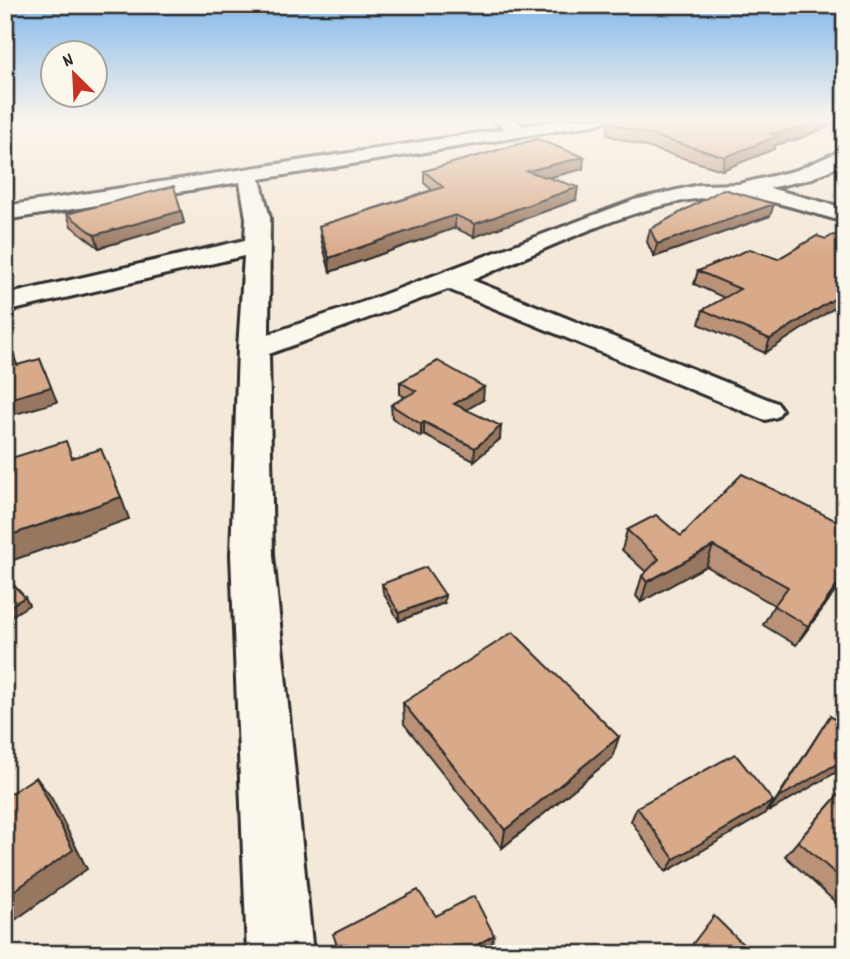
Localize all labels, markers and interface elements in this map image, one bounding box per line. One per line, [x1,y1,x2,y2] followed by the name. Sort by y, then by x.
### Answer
[38,38,108,108] north arrow
[59,47,78,76] text: N

